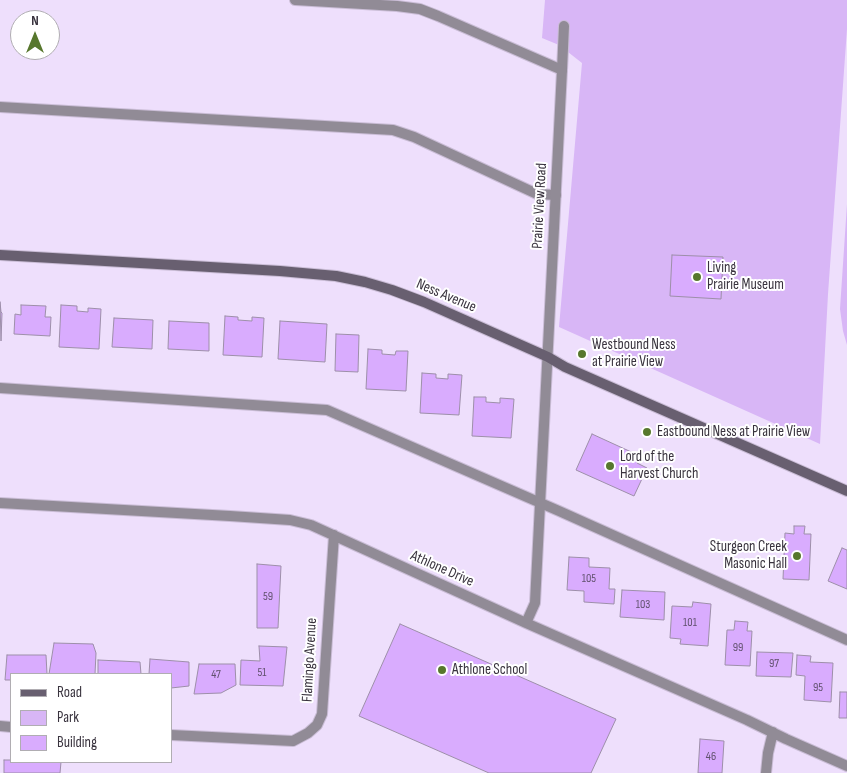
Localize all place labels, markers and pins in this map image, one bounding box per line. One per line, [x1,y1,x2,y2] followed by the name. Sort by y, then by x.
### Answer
[707,259,784,294] place label: Living Prairie Museum
[691,271,703,283] marker: Living Prairie Museum
[592,336,676,371] place label: Westbound Ness at Prairie View
[576,348,588,360] marker: Westbound Ness at Prairie View
[657,423,810,441] place label: Eastbound Ness at Prairie View
[641,426,653,438] marker: Eastbound Ness at Prairie View
[620,448,698,483] place label: Lord of the Harvest Church
[604,460,616,472] marker: Lord of the Harvest Church
[710,538,787,573] place label: Sturgeon Creek Masonic Hall
[791,550,803,562] marker: Sturgeon Creek Masonic Hall
[452,661,527,679] place label: Athlone School
[436,664,448,676] marker: Athlone School

